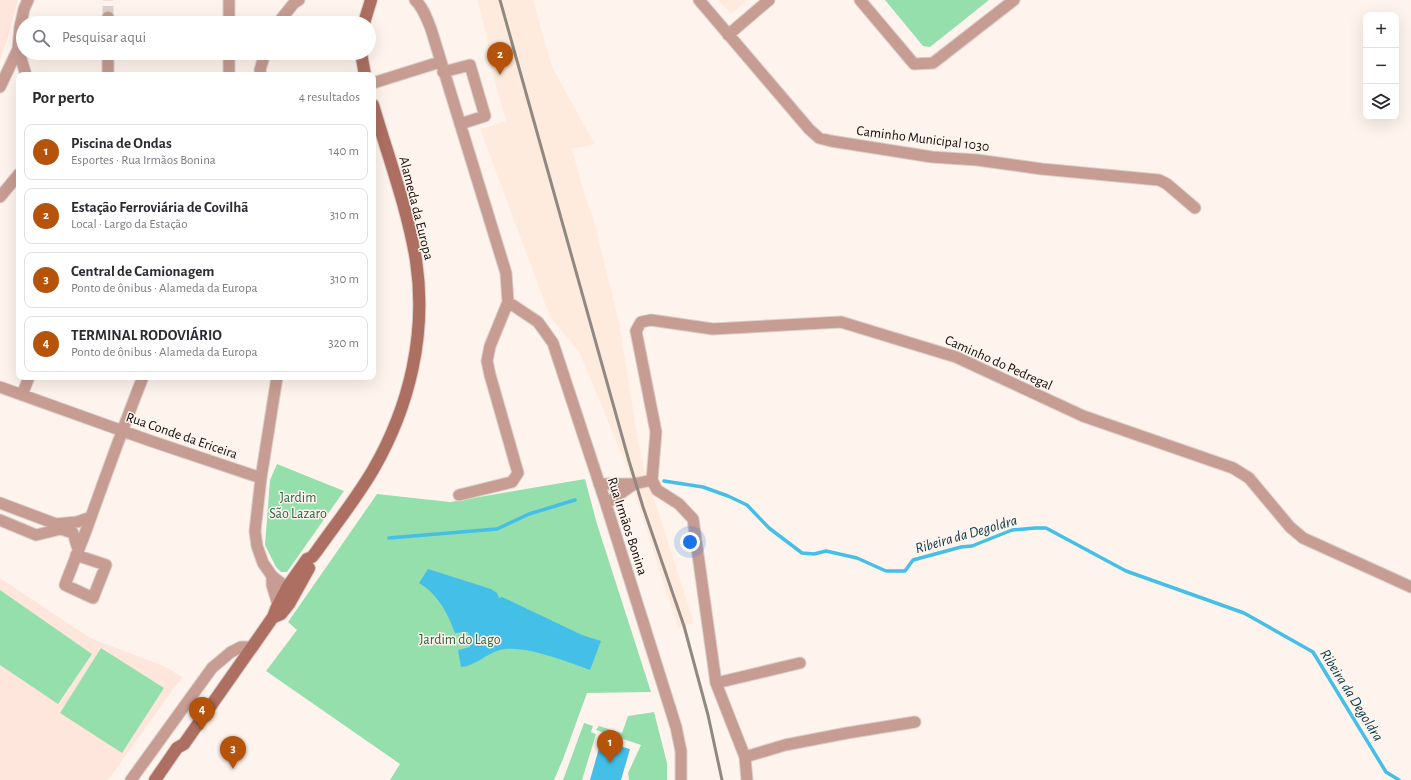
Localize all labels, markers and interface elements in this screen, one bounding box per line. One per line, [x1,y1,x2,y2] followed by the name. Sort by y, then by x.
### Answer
[1363,12,1399,120] map controls
[1363,12,1399,48] button: +
[16,16,376,60] search box
[30,27,52,49] icon: search
[62,30,146,45] text: Pesquisar aqui
[487,42,513,75] pin: 2
[1363,48,1399,84] button: −
[1363,84,1399,120] button: layers
[32,89,95,106] text: Por perto
[299,91,360,104] text: 4 resultados
[856,124,990,154] street label: Caminho Municipal 1030
[71,136,172,151] text: Piscina de Ondas
[44,145,48,158] text: 1
[329,145,359,158] text: 140 m
[71,154,216,167] text: Esportes · Rua Irmãos Bonina
[396,155,436,262] street label: Alameda da Europa
[71,200,248,215] text: Estação Ferroviária de Covilhã
[43,209,49,222] text: 2
[330,209,359,222] text: 310 m
[71,218,188,231] text: Local · Largo da Estação
[71,264,214,279] text: Central de Camionagem
[43,273,49,286] text: 3
[330,273,359,286] text: 310 m
[71,282,258,295] text: Ponto de ônibus · Alameda da Europa
[71,328,222,343] text: TERMINAL RODOVIÁRIO
[943,333,1054,393] street label: Caminho do Pedregal
[43,337,49,350] text: 4
[328,337,359,350] text: 320 m
[71,346,258,359] text: Ponto de ônibus · Alameda da Europa
[124,410,240,462] street label: Rua Conde da Ericeira
[605,476,650,577] street label: Rua Irmãos Bonina
[269,491,327,521] park label: Jardim São Lazaro
[913,513,1019,556] water label: Ribeira da Degoldra
[680,532,700,552] your location
[419,633,501,647] park label: Jardim do Lago
[1317,647,1386,744] water label: Ribeira da Degoldra
[189,697,215,730] pin: 4
[597,730,623,763] pin: 1
[220,736,246,769] pin: 3

